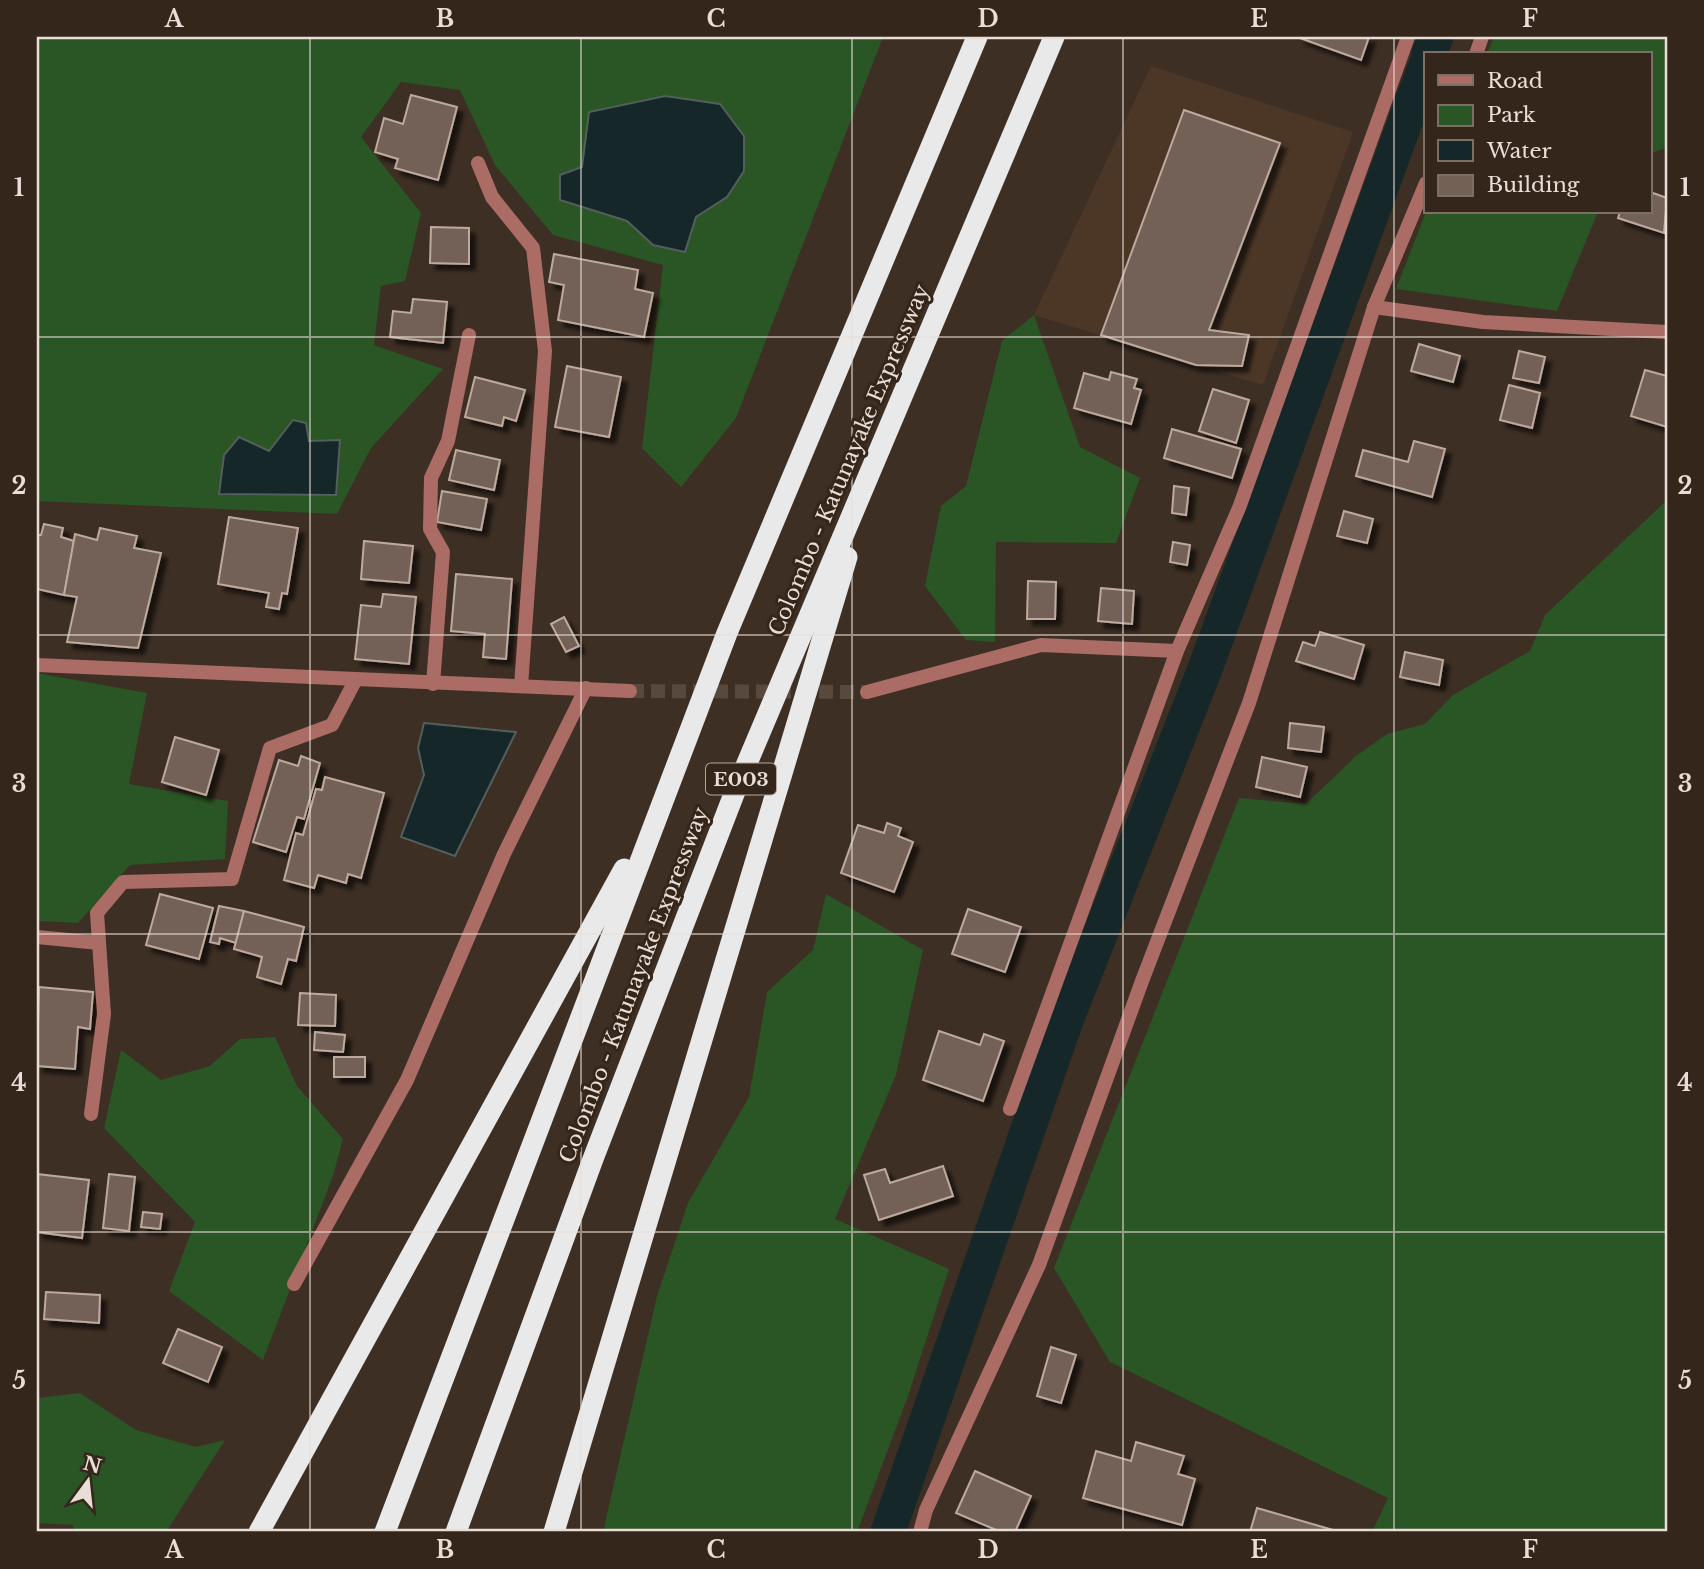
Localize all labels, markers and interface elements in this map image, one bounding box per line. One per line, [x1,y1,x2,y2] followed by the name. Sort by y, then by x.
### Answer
[164,5,185,33] text: A
[436,5,454,33] text: B
[707,5,725,33] text: C
[977,5,999,33] text: D
[1250,5,1268,33] text: E
[1522,5,1538,33] text: F
[1424,52,1652,214] legend
[1487,68,1543,94] text: Road
[1487,102,1536,128] text: Park
[1486,138,1551,164] text: Water
[1487,172,1580,198] text: Building
[14,174,24,202] text: 1
[1680,174,1690,202] text: 1
[763,280,935,640] street label: Colombo - Katunayake Expressway
[12,472,26,500] text: 2
[1678,472,1692,500] text: 2
[706,764,776,794] road number: E003
[12,770,26,798] text: 3
[1678,770,1692,798] text: 3
[554,803,714,1167] street label: Colombo - Katunayake Expressway
[11,1069,27,1097] text: 4
[1677,1069,1693,1097] text: 4
[12,1367,26,1395] text: 5
[1678,1367,1692,1395] text: 5
[52,1446,122,1516] north arrow
[81,1452,104,1479] text: N
[164,1536,185,1564] text: A
[436,1536,454,1564] text: B
[707,1536,725,1564] text: C
[977,1536,999,1564] text: D
[1250,1536,1268,1564] text: E
[1522,1536,1538,1564] text: F

